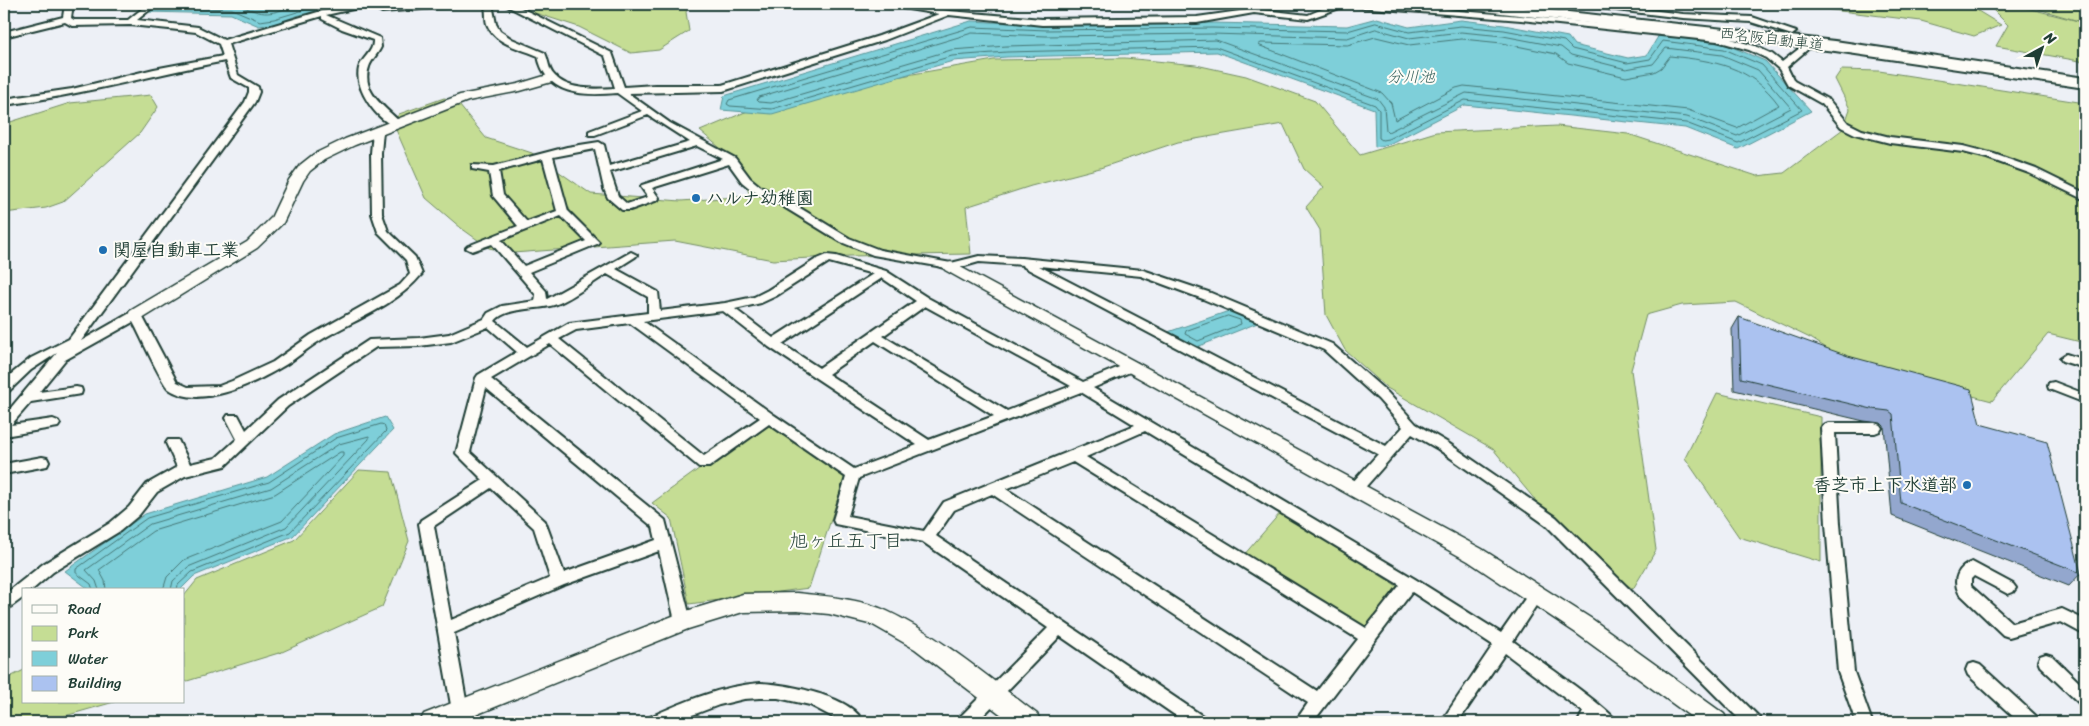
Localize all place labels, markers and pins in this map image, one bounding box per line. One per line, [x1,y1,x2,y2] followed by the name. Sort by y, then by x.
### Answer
[706,182,814,214] place label: ハルナ幼稚園
[690,192,702,204] marker: ハルナ幼稚園
[113,234,239,266] place label: 関屋自動車工業
[97,244,109,256] marker: 関屋自動車工業
[1813,469,1957,501] place label: 香芝市上下水道部
[1961,479,1973,491] marker: 香芝市上下水道部

